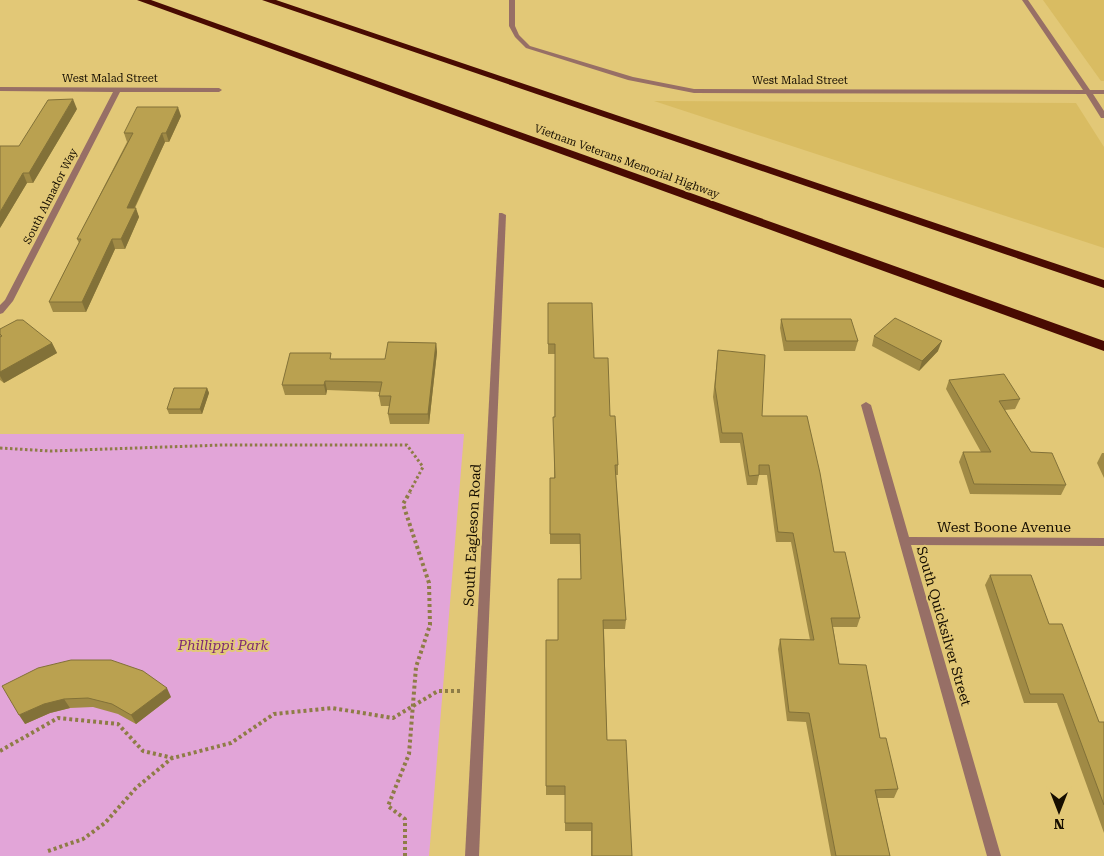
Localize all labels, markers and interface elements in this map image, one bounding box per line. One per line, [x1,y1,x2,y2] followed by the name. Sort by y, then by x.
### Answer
[62,72,158,85] street label: West Malad Street
[752,74,848,87] street label: West Malad Street
[532,122,722,201] street label: Vietnam Veterans Memorial Highway
[21,146,80,246] street label: South Almador Way
[460,463,484,607] street label: South Eagleson Road
[937,519,1071,535] street label: West Boone Avenue
[914,544,974,708] street label: South Quicksilver Street
[177,637,268,653] park label: Phillippi Park
[1034,786,1084,836] north arrow
[1053,816,1064,832] text: N

